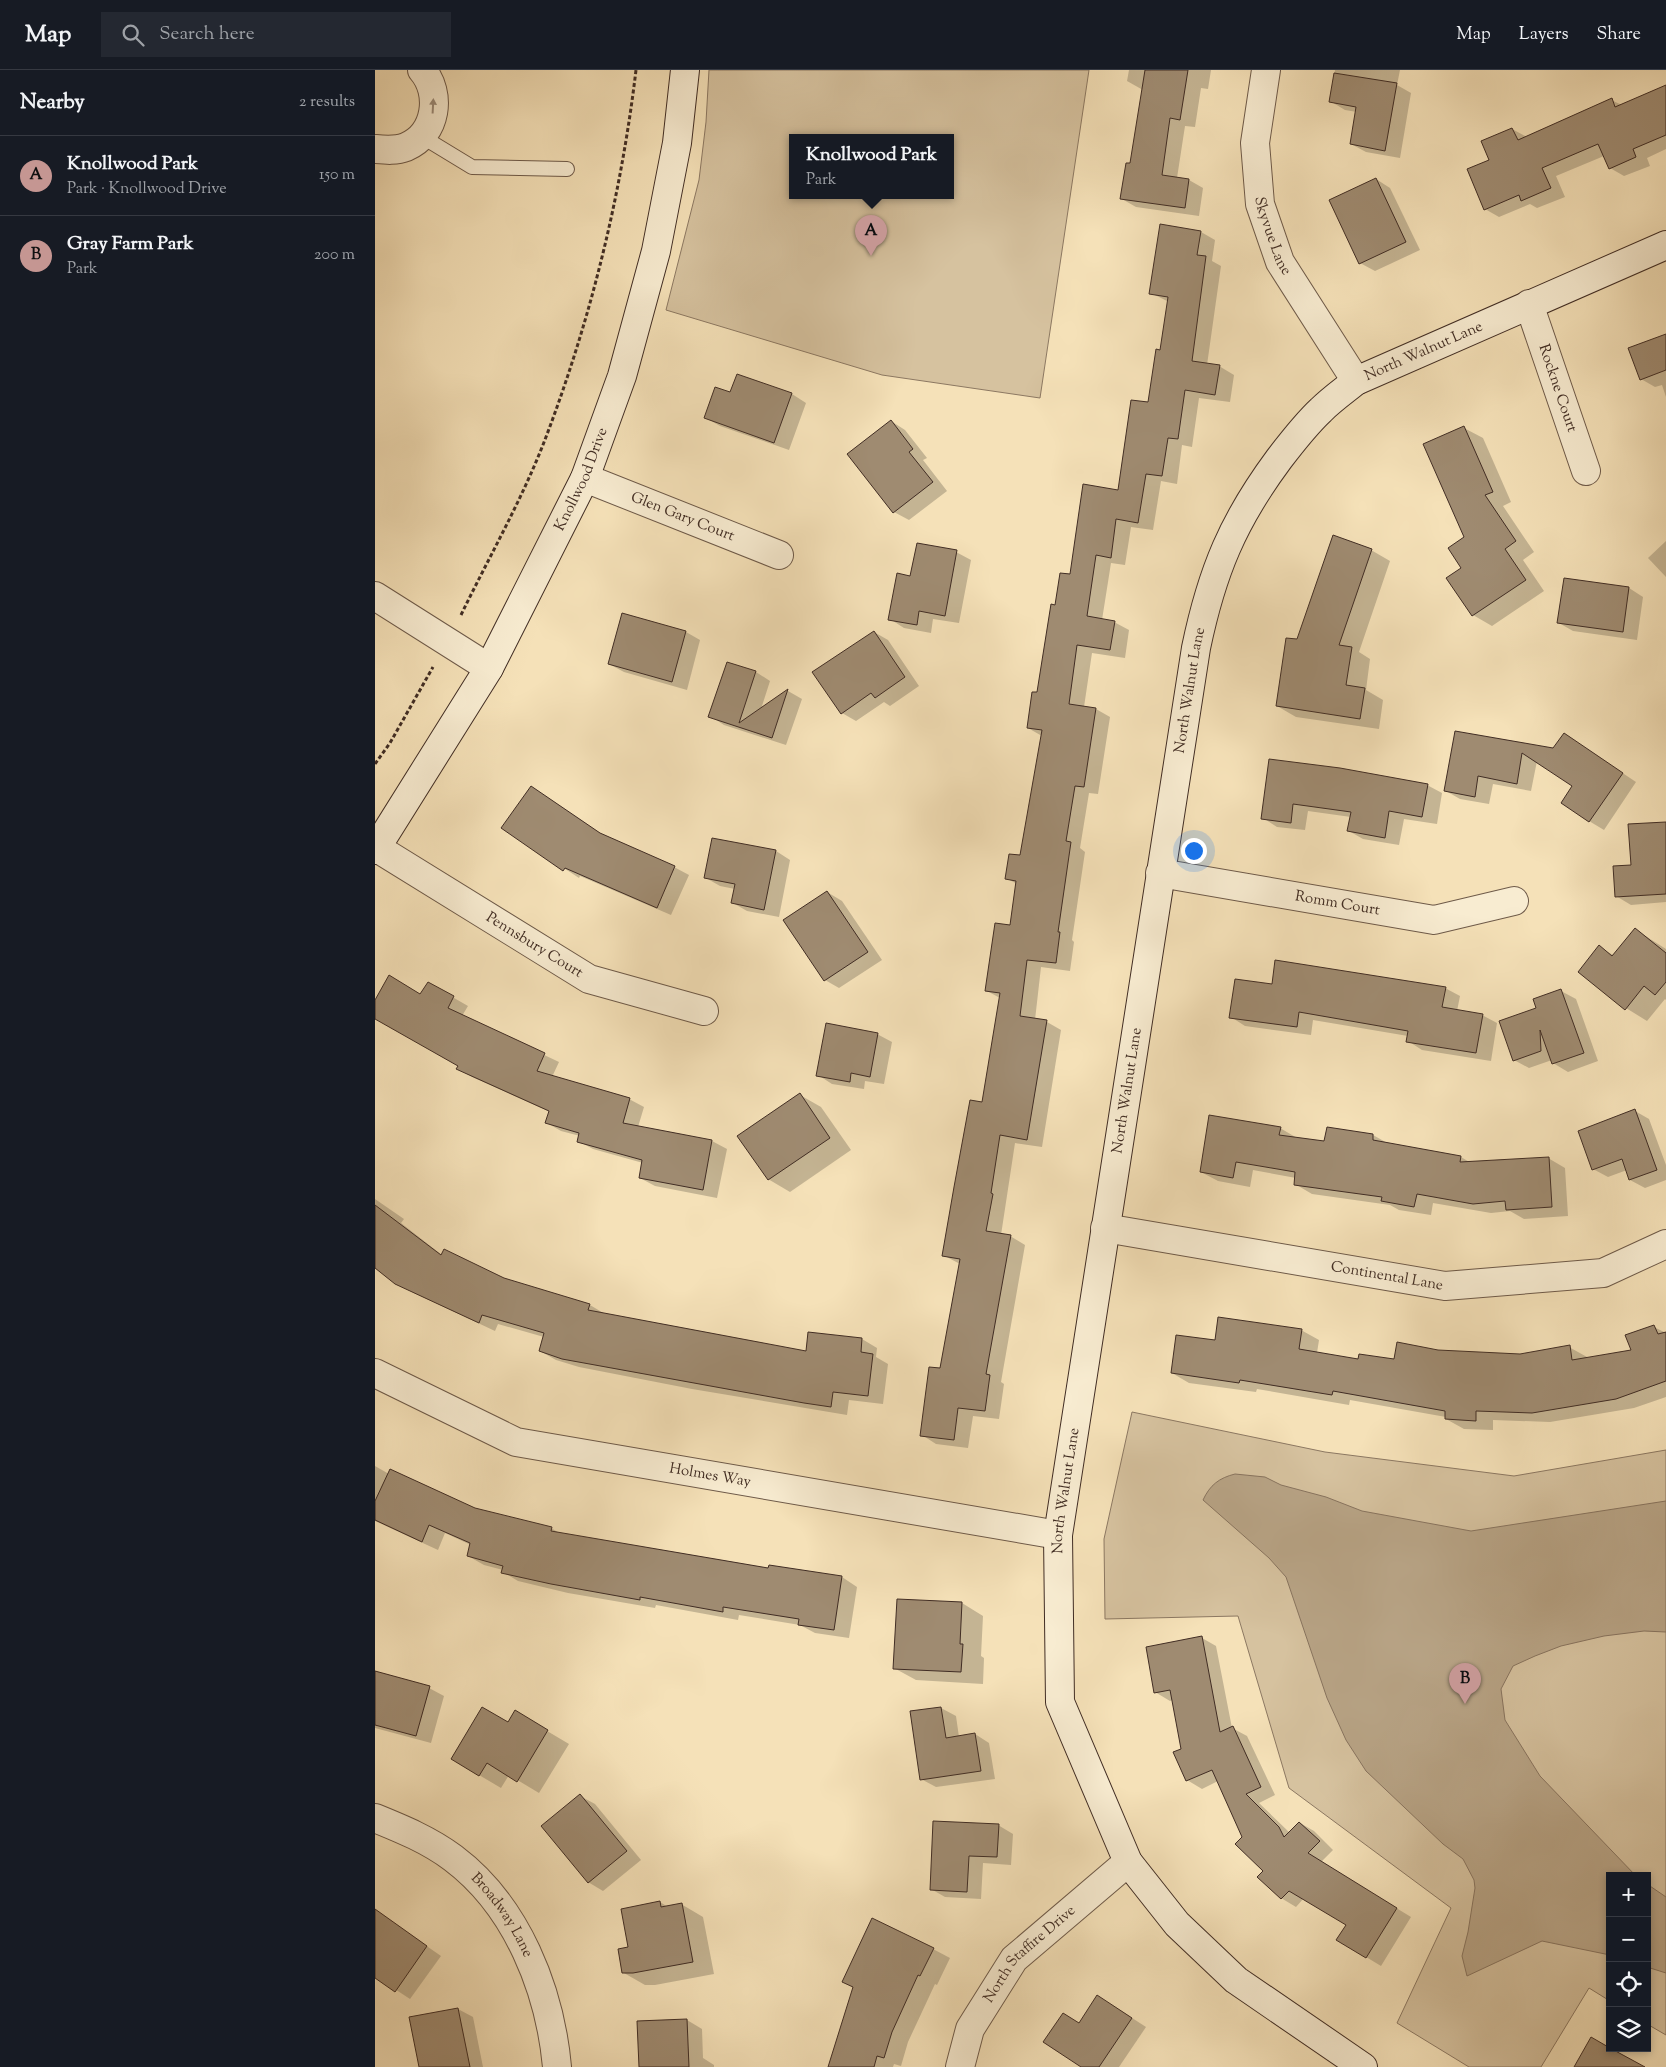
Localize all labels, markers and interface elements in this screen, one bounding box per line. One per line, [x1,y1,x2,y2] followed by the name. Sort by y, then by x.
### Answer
[101,12,451,57] search box
[25,18,71,52] text: Map
[119,21,147,49] icon: search
[159,21,255,48] text: Search here
[1456,22,1491,48] text: Map
[1519,22,1569,48] text: Layers
[1597,22,1641,48] text: Share
[20,88,85,118] text: Nearby
[299,91,355,114] text: 2 results
[430,98,438,114] one-way arrow
[789,134,954,199] popup
[806,142,937,169] text: Knollwood Park
[67,151,198,178] text: Knollwood Park
[30,164,43,187] text: A
[319,164,355,187] text: 150 m
[806,169,837,192] text: Park
[67,178,227,201] text: Park · Knollwood Drive
[1249,196,1296,279] street label: Skyvue Lane
[855,215,887,256] pin: A
[67,231,194,258] text: Gray Farm Park
[31,244,41,267] text: B
[314,244,355,267] text: 200 m
[67,258,98,281] text: Park
[1361,316,1486,387] street label: North Walnut Lane
[1533,341,1582,435] street label: Rockne Court
[549,425,613,535] street label: Knollwood Drive
[628,487,738,547] street label: Glen Gary Court
[1169,625,1211,755] street label: North Walnut Lane
[1181,838,1207,864] your location
[1293,886,1382,921] street label: Romm Court
[482,907,587,983] street label: Pennsbury Court
[1107,1026,1147,1155] street label: North Walnut Lane
[1329,1256,1445,1296] street label: Continental Lane
[1047,1426,1085,1554] street label: North Walnut Lane
[668,1458,753,1493] street label: Holmes Way
[1449,1663,1481,1704] pin: B
[466,1868,538,1961] street label: Broadway Lane
[1606,1872,1651,2052] map controls
[1606,1872,1651,1917] button: +
[979,1900,1080,2007] street label: North Staffire Drive
[1606,1917,1651,1962] button: −
[1606,1962,1651,2007] button: locate
[1606,2007,1651,2052] button: layers

